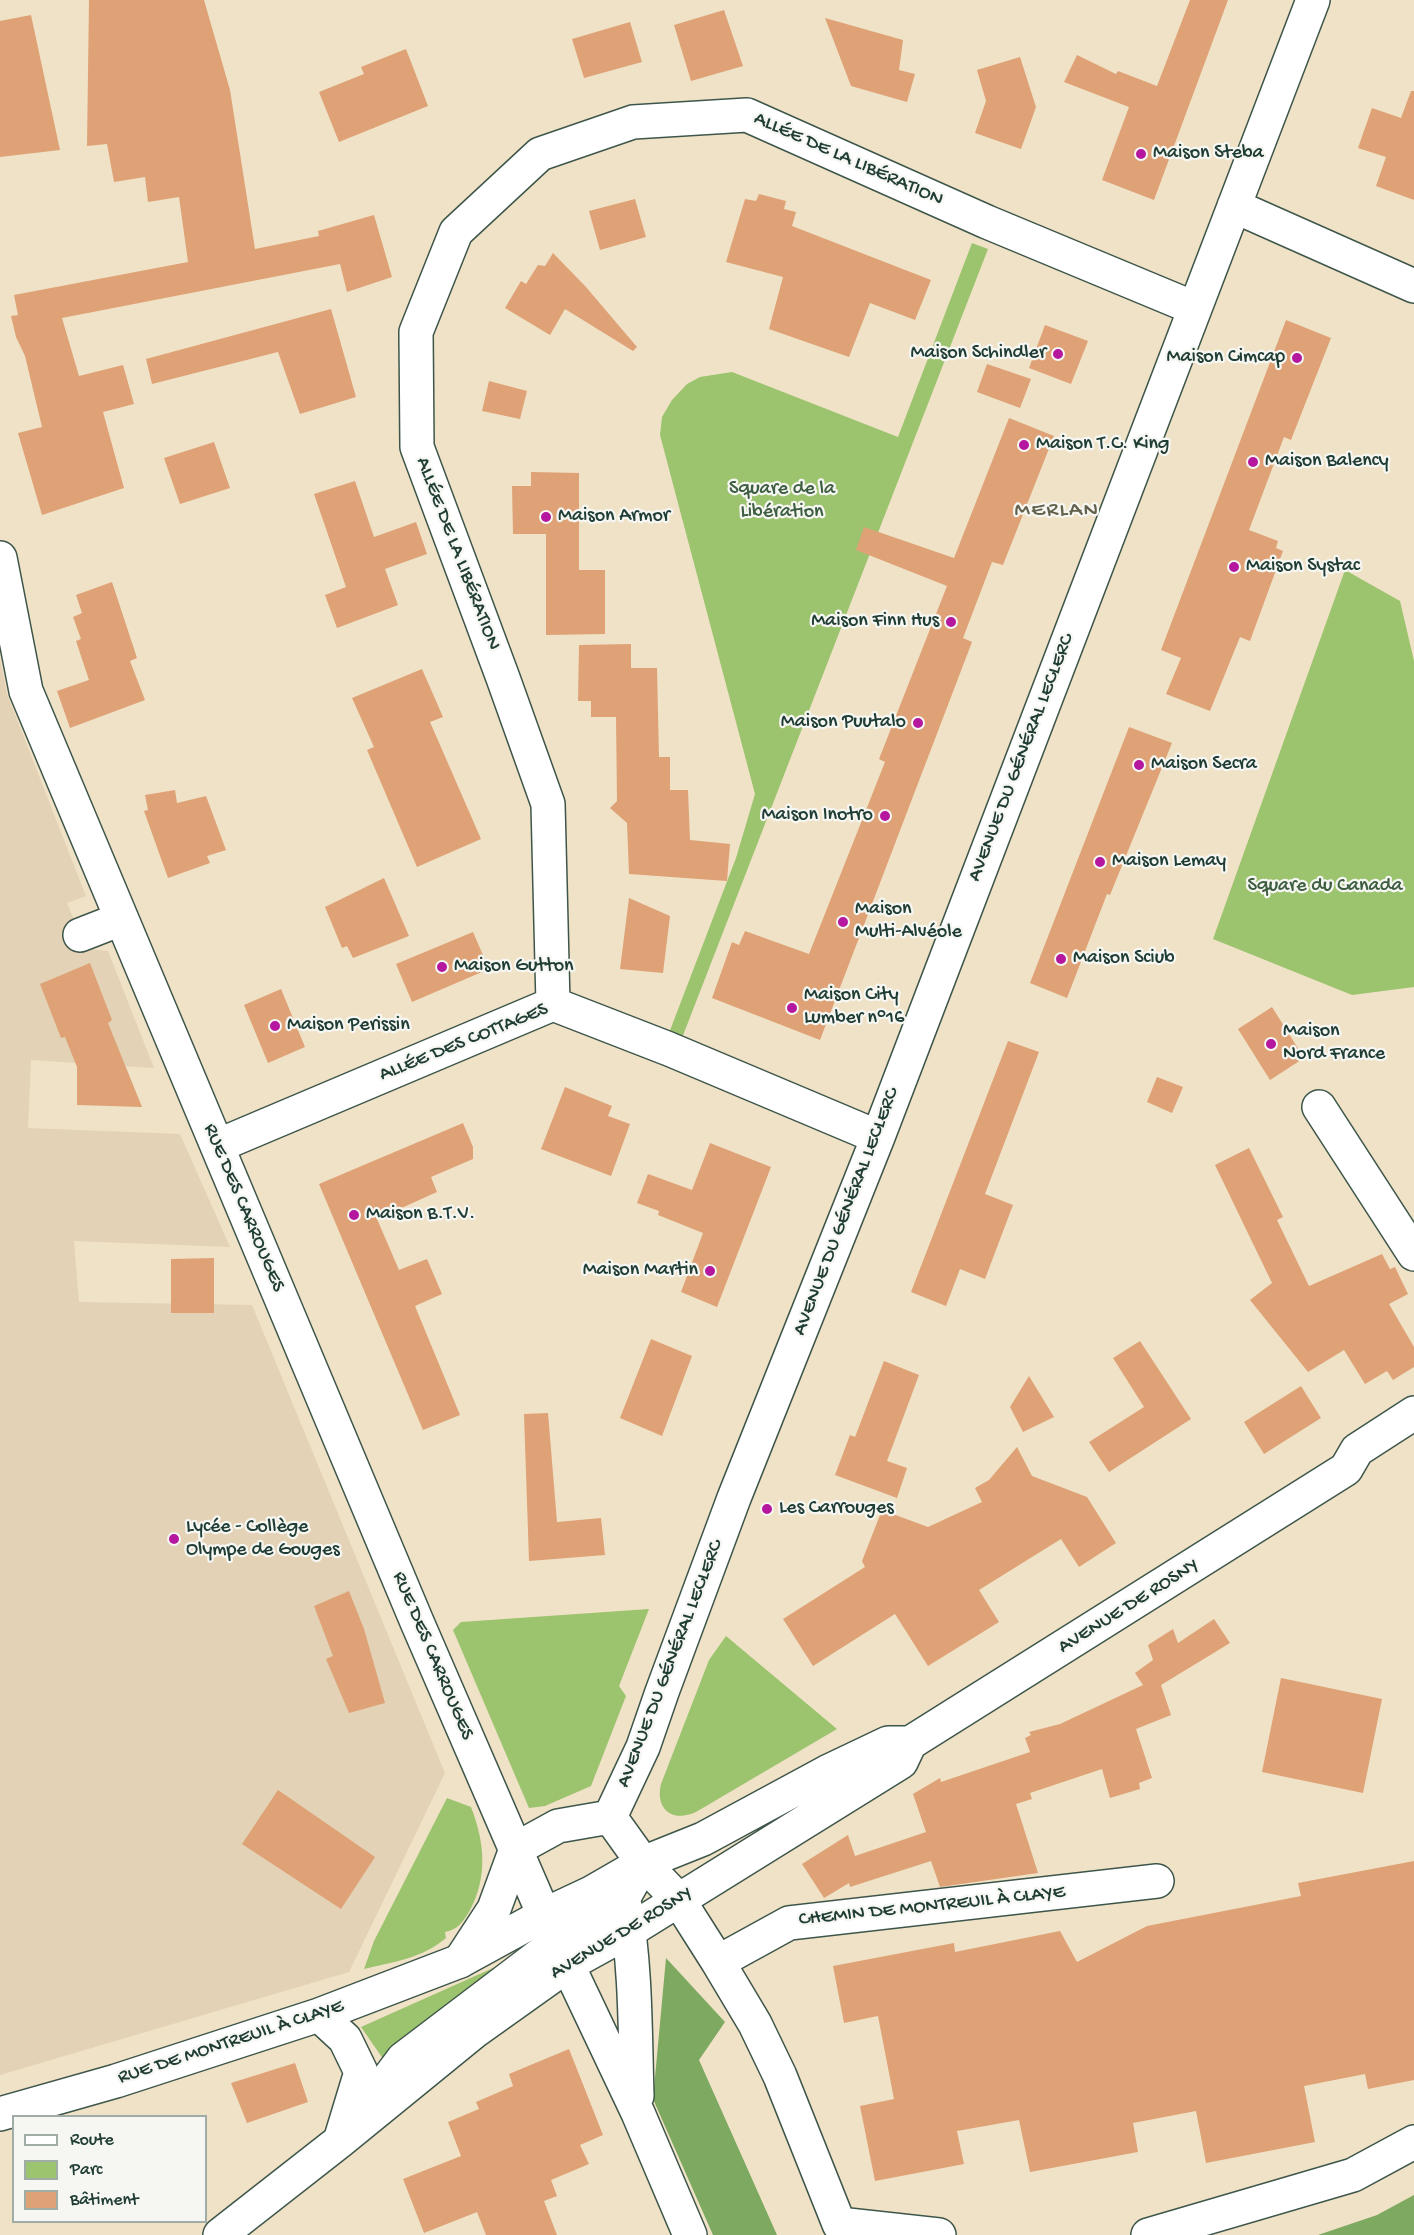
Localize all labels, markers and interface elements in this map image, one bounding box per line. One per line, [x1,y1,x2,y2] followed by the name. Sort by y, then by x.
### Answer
[750,107,946,213] street label: ALLÉE DE LA LIBÉRATION
[1153,142,1264,166] place label: Maison Steba
[1134,147,1148,161] marker: Maison Steba
[911,342,1046,366] place label: Maison Schindler
[1167,346,1285,370] place label: Maison Cimcap
[1051,347,1065,361] marker: Maison Schindler
[1290,351,1304,365] marker: Maison Cimcap
[1036,433,1169,457] place label: Maison T.C. King
[1017,438,1031,452] marker: Maison T.C. King
[1265,450,1388,474] place label: Maison Balency
[409,454,505,654] street label: ALLÉE DE LA LIBÉRATION
[1246,455,1260,469] marker: Maison Balency
[729,478,835,525] park label: Square de la Libération
[1015,499,1099,525] district label: MERLAN
[558,505,670,529] place label: Maison Armor
[539,510,553,524] marker: Maison Armor
[1246,555,1360,579] place label: Maison Systac
[1227,560,1241,574] marker: Maison Systac
[811,610,939,634] place label: Maison Finn Hus
[944,615,958,629] marker: Maison Finn Hus
[964,631,1080,885] street label: AVENUE DU GÉNÉRAL LECLERC
[781,711,906,735] place label: Maison Puutalo
[911,716,925,730] marker: Maison Puutalo
[1151,753,1257,777] place label: Maison Secra
[1132,758,1146,772] marker: Maison Secra
[761,804,873,828] place label: Maison Inotro
[878,809,892,823] marker: Maison Inotro
[1112,850,1226,874] place label: Maison Lemay
[1093,855,1107,869] marker: Maison Lemay
[1247,875,1403,899] park label: Square du Canada
[855,898,962,945] place label: Maison Multi-Alvéole
[836,915,850,929] marker: Maison Multi-Alvéole
[1073,947,1175,971] place label: Maison Sciub
[1054,952,1068,966] marker: Maison Sciub
[454,955,574,979] place label: Maison Gutton
[435,960,449,974] marker: Maison Gutton
[804,984,904,1031] place label: Maison City Lumber n°16
[376,998,552,1088] street label: ALLÉE DES COTTAGES
[785,1001,799,1015] marker: Maison City Lumber n°16
[287,1014,410,1038] place label: Maison Perissin
[268,1019,282,1033] marker: Maison Perissin
[1283,1020,1385,1067] place label: Maison Nord France
[1264,1037,1278,1051] marker: Maison Nord France
[789,1085,905,1339] street label: AVENUE DU GÉNÉRAL LECLERC
[197,1120,289,1296] street label: RUE DES CARROUGES
[366,1203,475,1227] place label: Maison B.T.V.
[347,1208,361,1222] marker: Maison B.T.V.
[583,1259,698,1283] place label: Maison Martin
[703,1264,717,1278] marker: Maison Martin
[779,1497,894,1521] place label: Les Carrouges
[760,1502,774,1516] marker: Les Carrouges
[186,1516,340,1563] place label: Lycée - Collège Olympe de Gouges
[167,1532,181,1546] marker: Lycée - Collège Olympe de Gouges
[613,1537,729,1791] street label: AVENUE DU GÉNÉRAL LECLERC
[1054,1554,1204,1660] street label: AVENUE DE ROSNY
[386,1568,478,1744] street label: RUE DES CARROUGES
[798,1881,1066,1933] street label: CHEMIN DE MONTREUIL À CLAYE
[547,1882,697,1986] street label: AVENUE DE ROSNY
[115,1995,347,2091] street label: RUE DE MONTREUIL À CLAYE
[12,2115,207,2223] legend
[70,2130,114,2151] text: Route
[70,2160,102,2181] text: Parc
[70,2190,138,2211] text: Bâtiment

